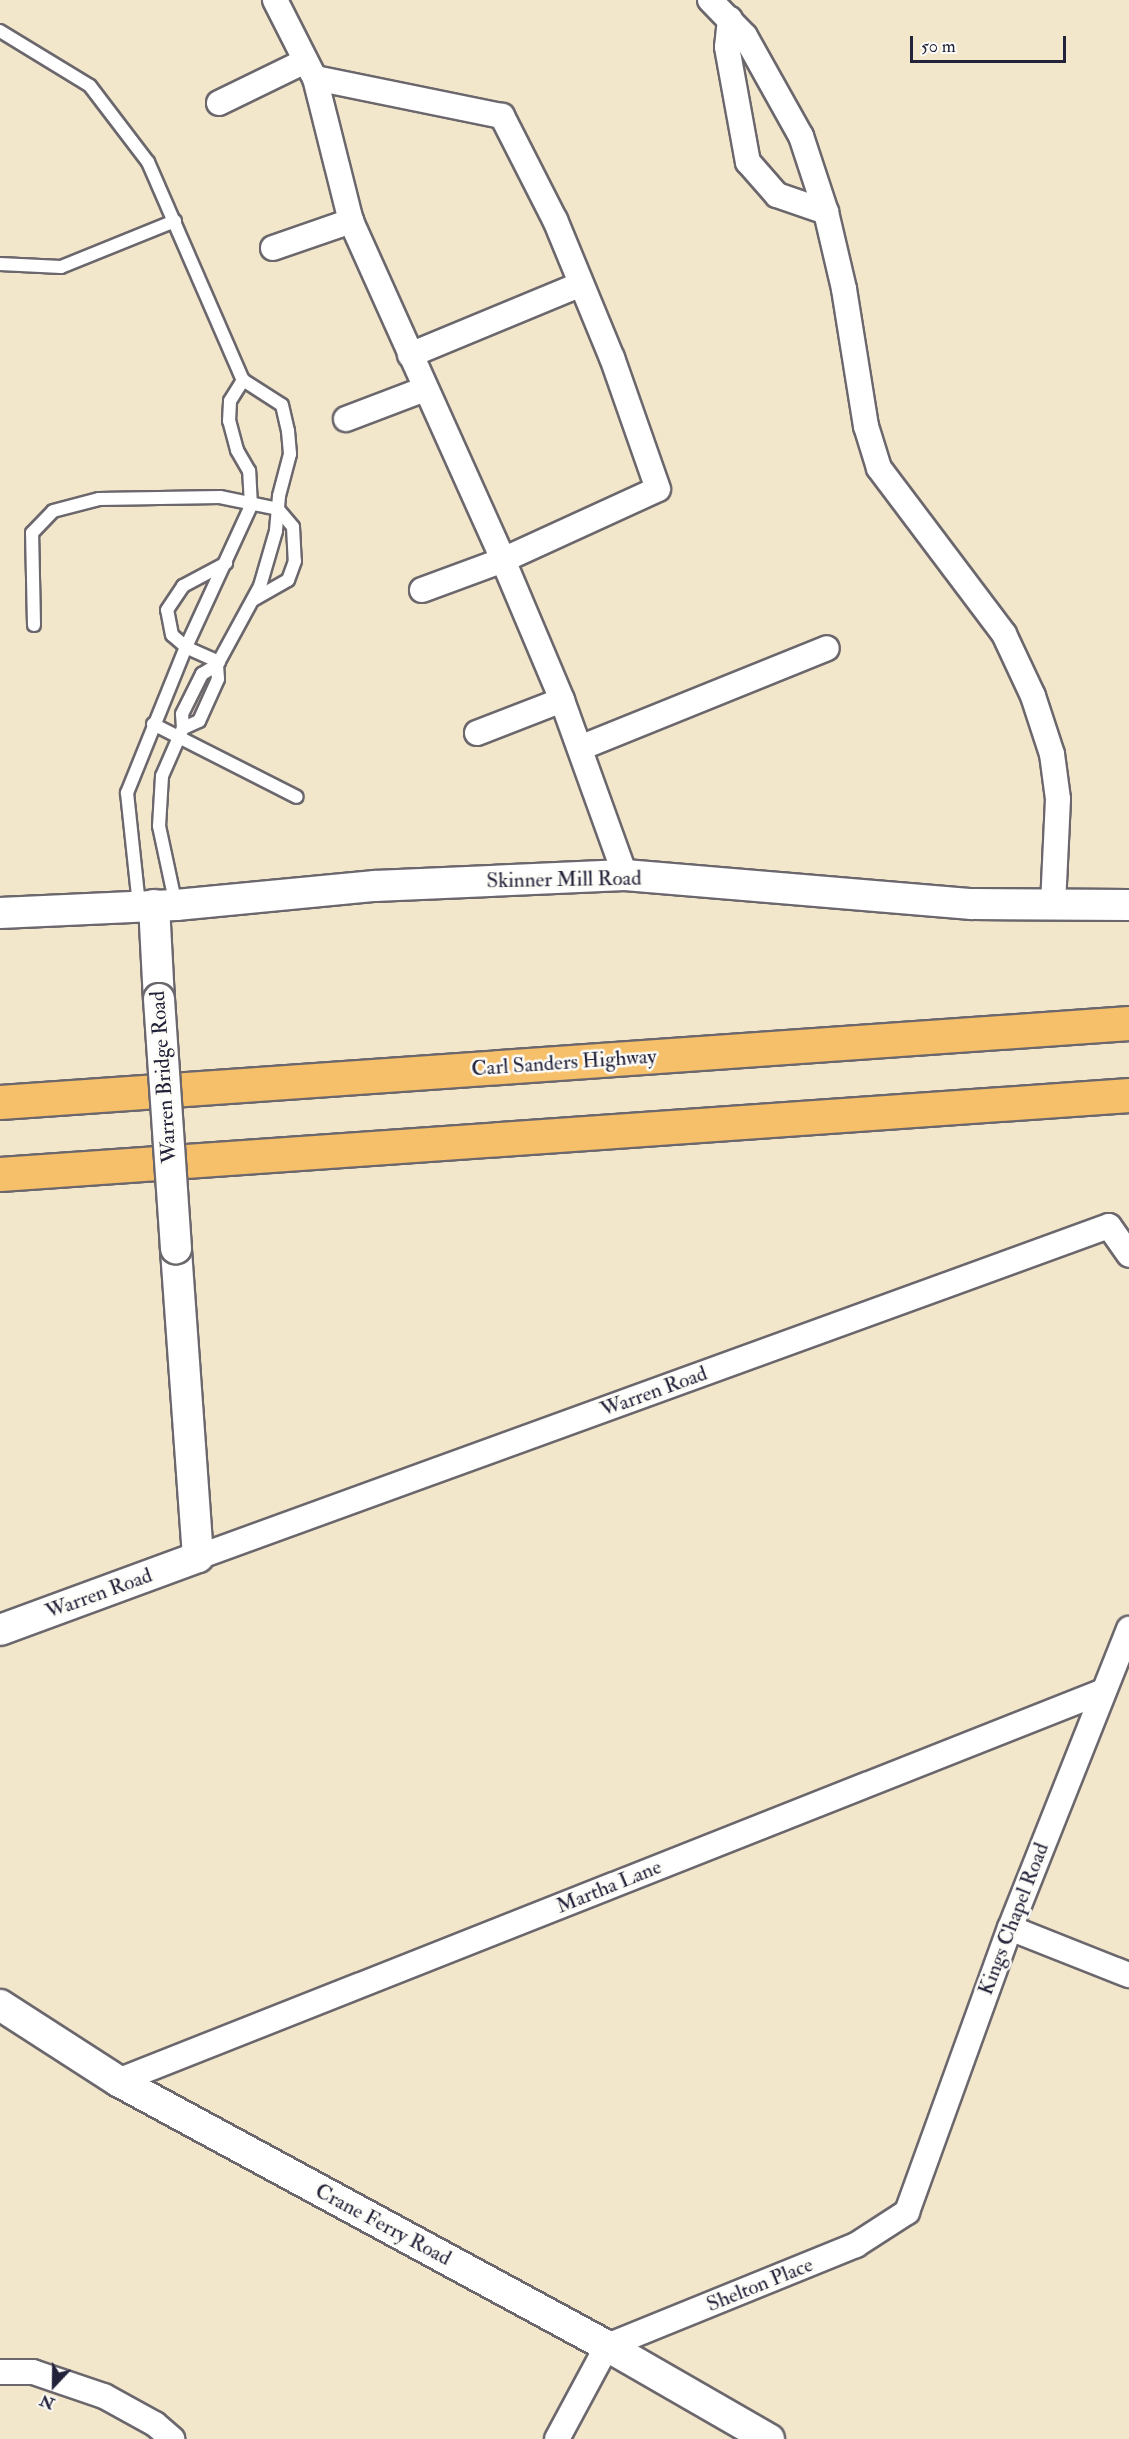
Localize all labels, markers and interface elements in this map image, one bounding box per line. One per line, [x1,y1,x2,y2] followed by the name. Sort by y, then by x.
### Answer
[913,24,1069,62] scale bar
[921,35,956,58] text: 50 m
[486,866,642,894] street label: Skinner Mill Road
[145,990,183,1164] street label: Warren Bridge Road
[471,1044,657,1082] street label: Carl Sanders Highway
[597,1361,711,1423] street label: Warren Road
[42,1563,156,1625] street label: Warren Road
[973,1839,1055,1999] street label: Kings Chapel Road
[553,1855,665,1919] street label: Martha Lane
[311,2179,455,2271] street label: Crane Ferry Road
[703,2252,817,2318] street label: Shelton Place
[24,2355,84,2415] north arrow
[37,2390,58,2414] text: N

